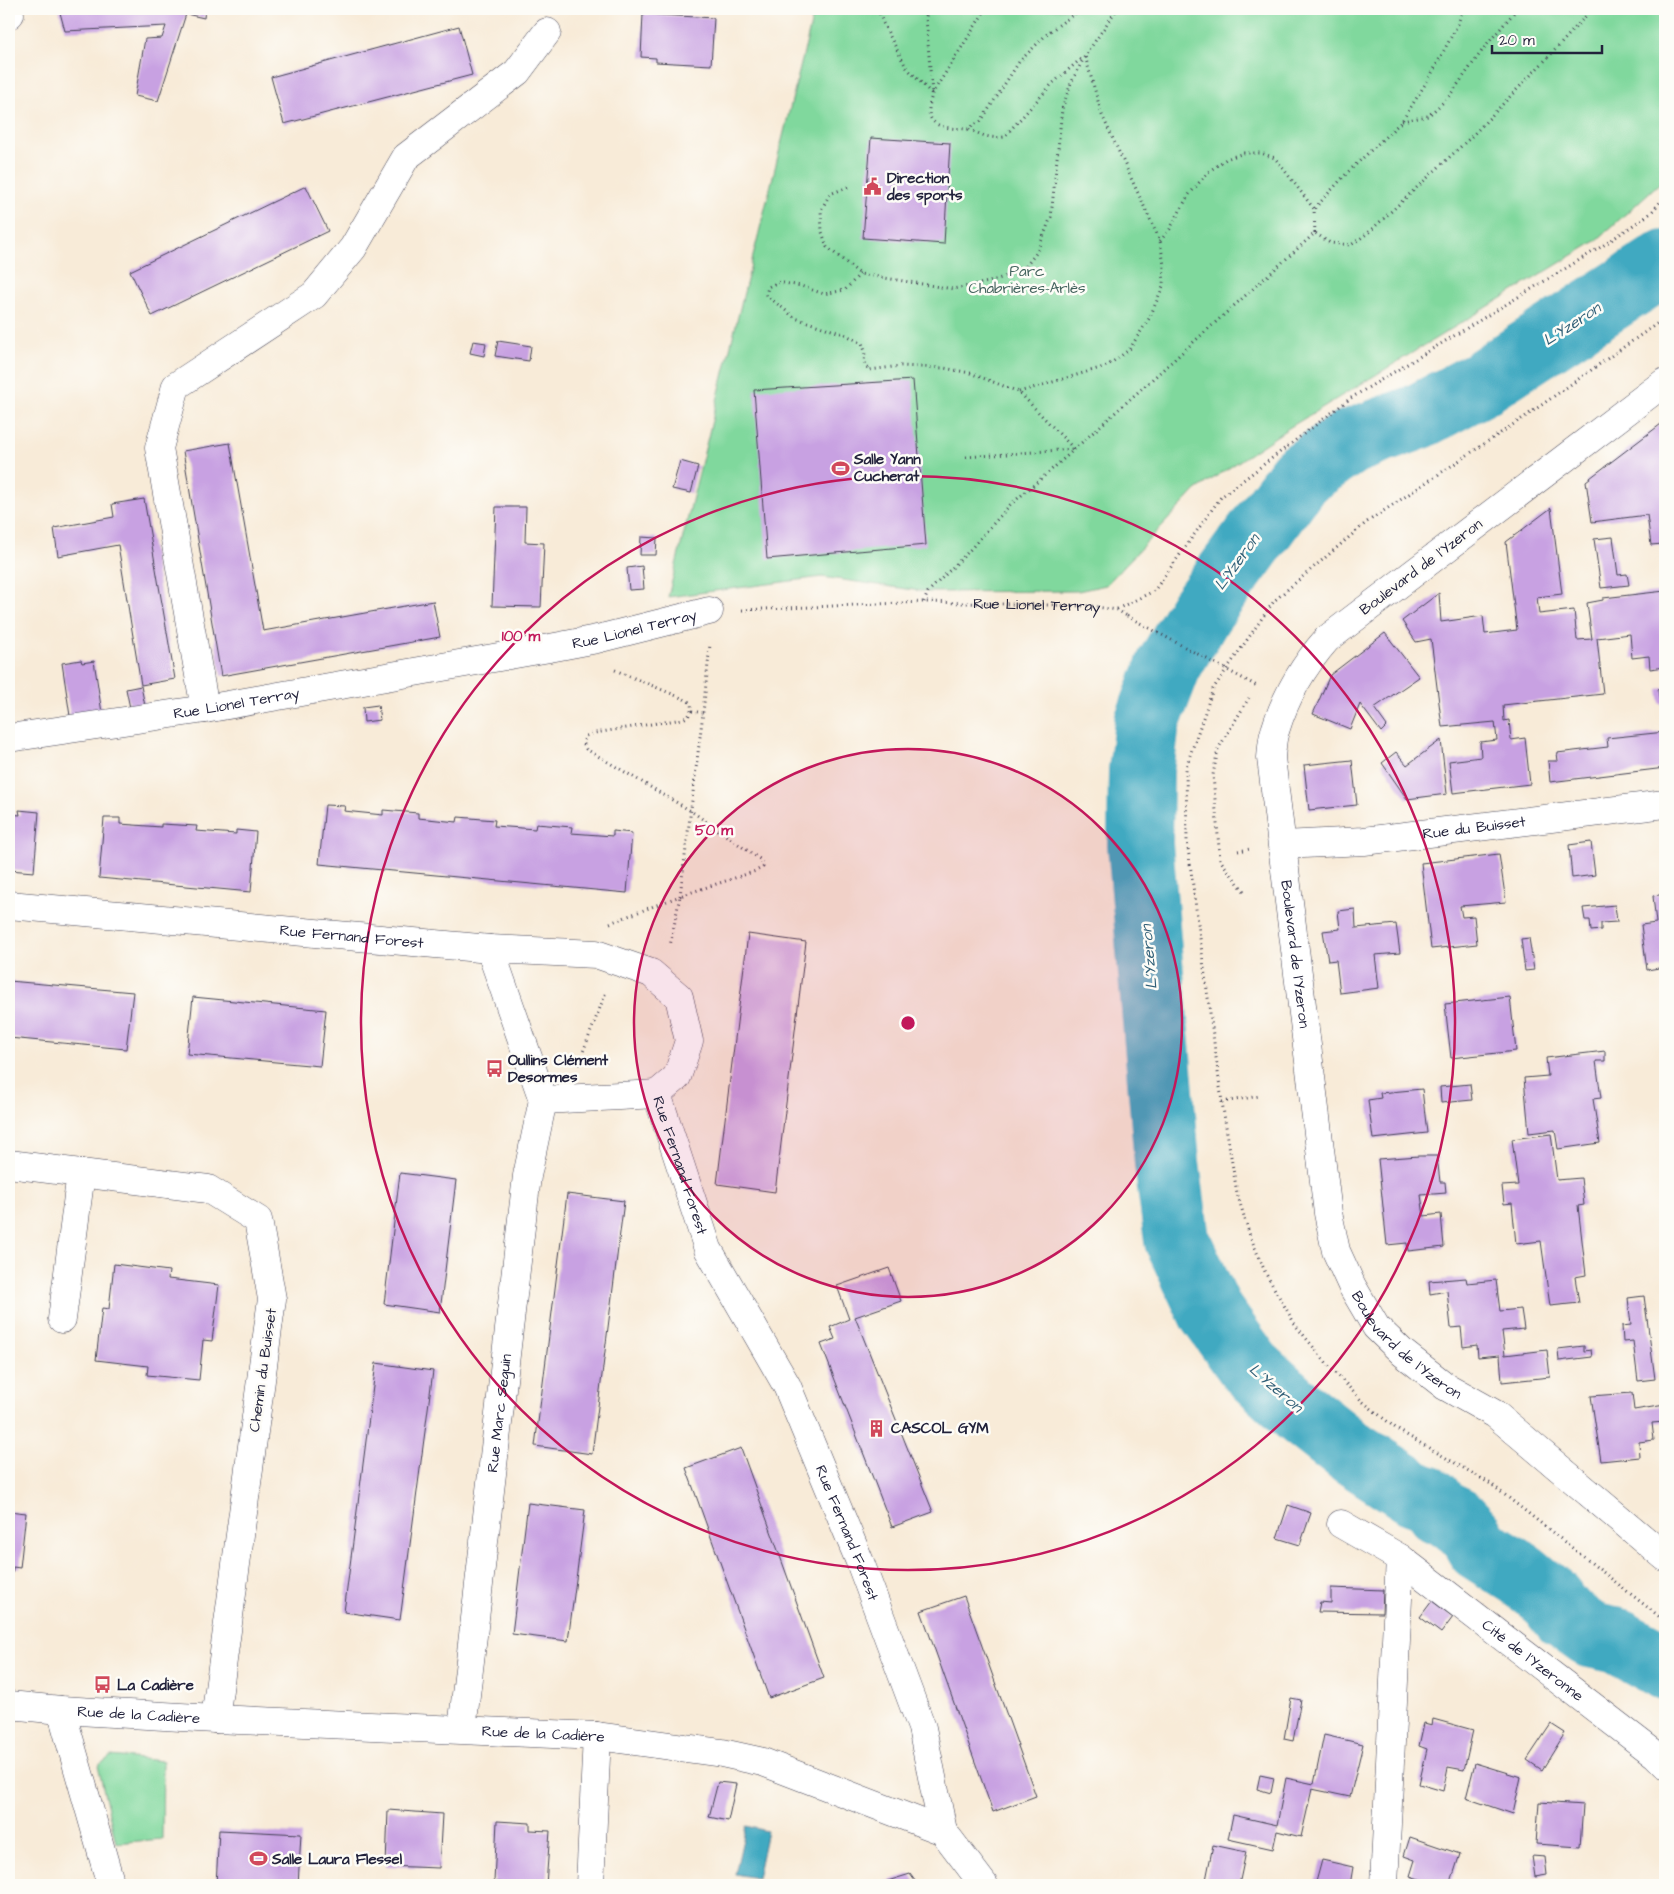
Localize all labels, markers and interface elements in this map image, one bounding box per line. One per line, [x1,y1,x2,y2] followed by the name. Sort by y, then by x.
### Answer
[1492,22,1602,54] scale bar
[1499,30,1535,51] text: 20 m
[886,168,963,206] place label: Direction des sports
[863,177,883,197] public building icon: Direction des sports
[968,261,1086,299] park label: Parc Chabrières-Arlès
[1539,296,1607,351] water label: L'Yzeron
[853,449,921,487] place label: Salle Yann Cucherat
[830,458,850,478] sports icon: Salle Yann Cucherat
[1355,513,1487,620] street label: Boulevard de l'Yzeron
[1209,528,1266,595] water label: L'Yzeron
[973,593,1102,619] street label: Rue Lionel Terray
[570,604,699,654] street label: Rue Lionel Terray
[502,626,541,647] text: 100 m
[172,682,301,724] street label: Rue Lionel Terray
[1421,811,1527,844] street label: Rue du Buisset
[695,820,733,841] text: 50 m
[1276,879,1315,1030] street label: Boulevard de l'Yzeron
[279,919,424,953] street label: Rue Fernand Forest
[1135,922,1163,990] water label: L'Yzeron
[899,1014,917,1032] centre of rings
[508,1050,609,1088] place label: Oullins Clément Desormes
[484,1059,504,1079] bus stop icon: Oullins Clément Desormes
[648,1093,713,1237] street label: Rue Fernand Forest
[1347,1287,1466,1404] street label: Boulevard de l'Yzeron
[244,1307,282,1433] street label: Chemin du Buisset
[482,1352,517,1474] street label: Rue Marc Seguin
[1244,1358,1309,1419] water label: L'Yzeron
[867,1418,887,1438] building icon: CASCOL GYM
[891,1418,989,1439] place label: CASCOL GYM
[810,1462,884,1603] street label: Rue Fernand Forest
[1478,1614,1588,1706] street label: Cité de l'Yzeronne
[93,1675,113,1695] bus stop icon: La Cadière
[117,1675,194,1696] place label: La Cadière
[77,1700,201,1729] street label: Rue de la Cadière
[481,1720,606,1747] street label: Rue de la Cadière
[248,1849,268,1869] sports icon: Salle Laura Flessel
[271,1849,403,1870] place label: Salle Laura Flessel

